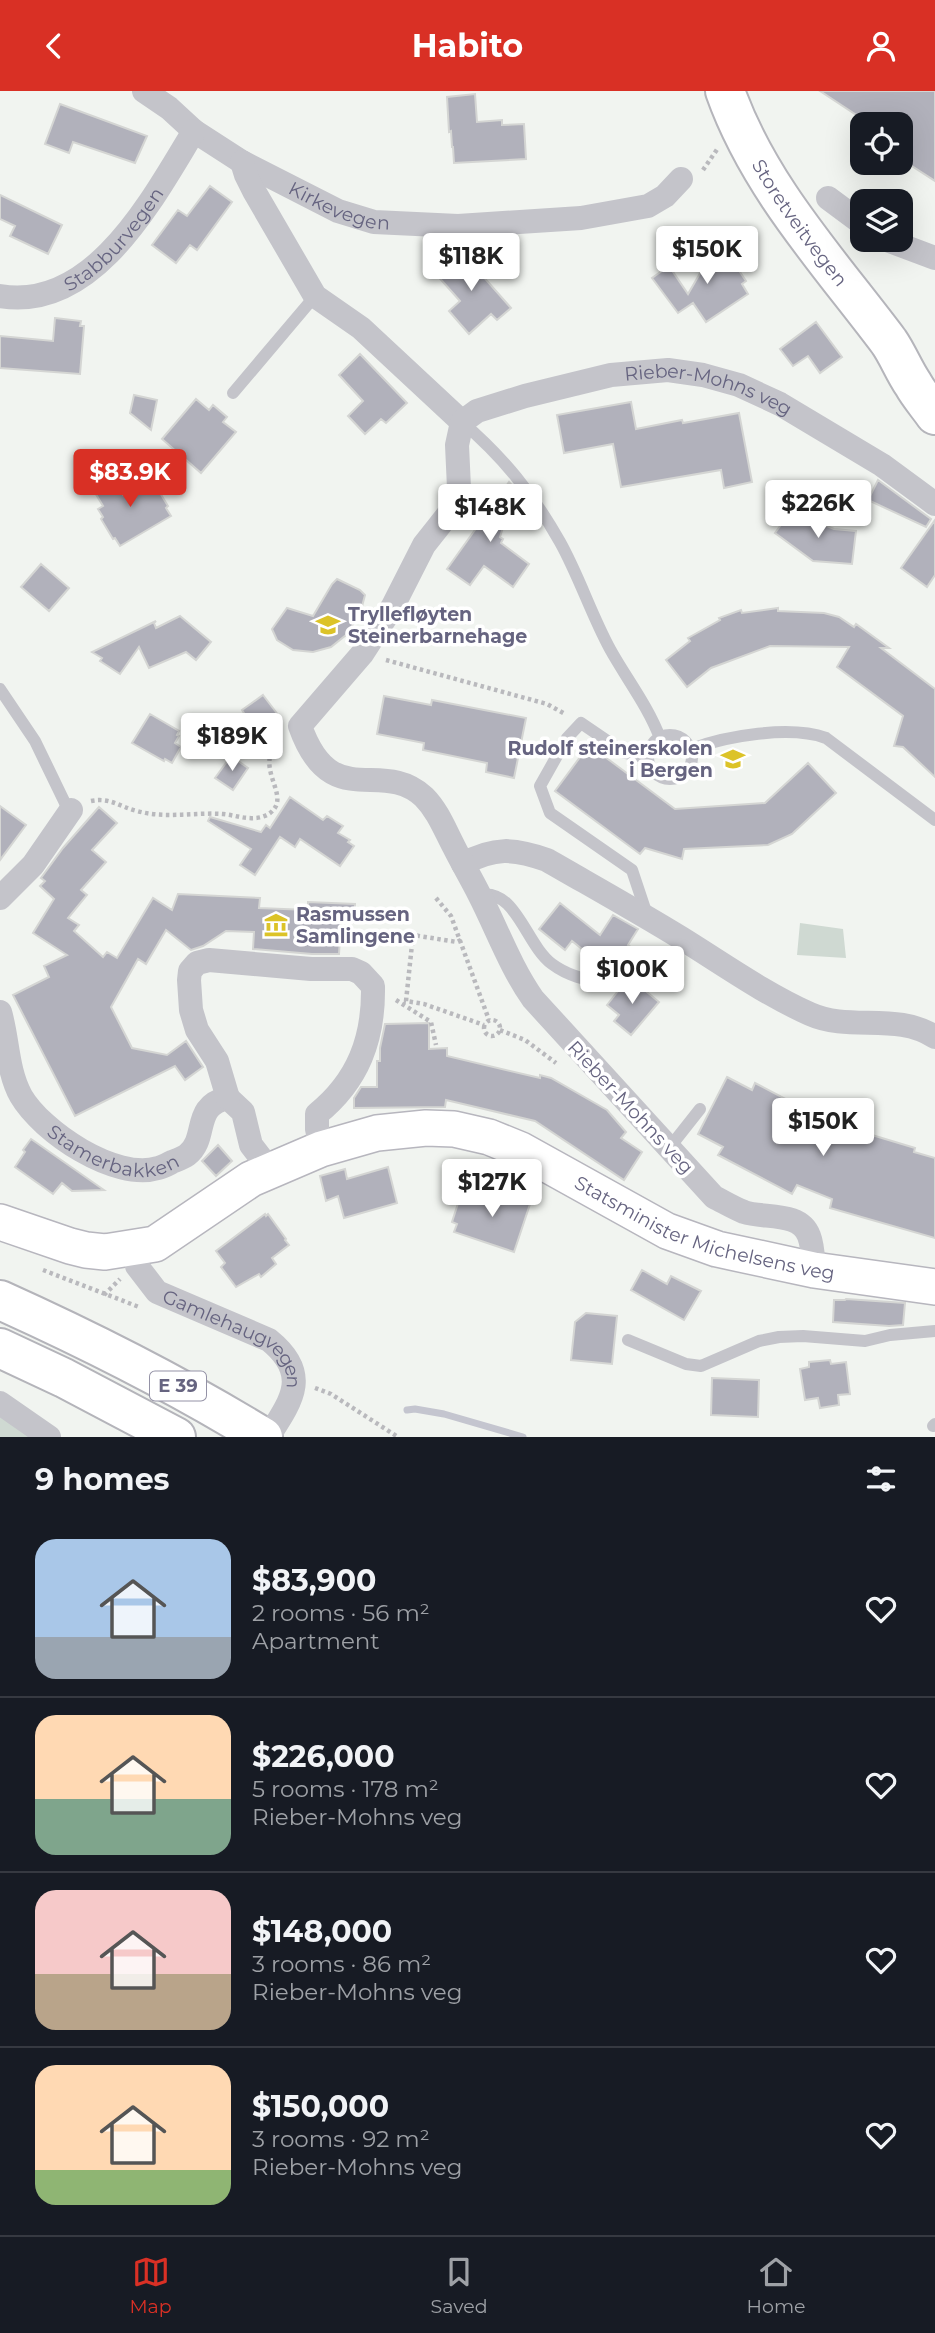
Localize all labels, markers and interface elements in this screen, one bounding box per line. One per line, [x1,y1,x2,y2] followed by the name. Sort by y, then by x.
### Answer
[412,26,523,65] text: Habito
[35,27,73,65] icon: back
[862,27,900,65] icon: person
[850,112,913,252] map controls
[850,112,913,175] button: locate
[747,155,852,291] street label: Storetveitvegen
[285,177,390,235] street label: Kirkevegen
[60,183,168,296] street label: Stabburvegen
[850,189,913,252] button: layers
[658,227,756,286] pin: $150K
[422,233,520,293] pin: $118K
[672,235,742,263] text: $150K
[439,242,503,270] text: $118K
[623,359,796,421] street label: Rieber-Mohns veg
[73,449,187,509] pin: $83.9K
[89,458,171,486] text: $83.9K
[769,481,867,540] pin: $226K
[441,484,539,544] pin: $148K
[781,489,855,517] text: $226K
[454,493,526,521] text: $148K
[348,603,527,648] place label: Tryllefløyten Steinerbarnehage
[314,611,342,639] school or university icon: Tryllefløyten Steinerbarnehage
[183,713,281,773] pin: $189K
[197,722,267,750] text: $189K
[507,737,713,782] place label: Rudolf steinerskolen i Bergen
[719,745,747,773] school or university icon: Rudolf steinerskolen i Bergen
[296,903,415,948] place label: Rasmussen Samlingene
[262,911,290,939] museum icon: Rasmussen Samlingene
[583,947,681,1006] pin: $100K
[596,955,668,983] text: $100K
[563,1036,698,1179] street label: Rieber-Mohns veg
[774,1098,872,1158] pin: $150K
[788,1107,858,1135] text: $150K
[43,1120,183,1182] street label: Stamerbakken
[443,1159,541,1219] pin: $127K
[458,1168,526,1196] text: $127K
[570,1171,836,1285] street label: Statsminister Michelsens veg
[159,1285,305,1389] street label: Gamlehaugvegen
[150,1371,206,1401] road number: E 39
[862,1460,900,1498] icon: filters
[35,1461,170,1498] text: 9 homes
[252,1562,376,1599] text: $83,900
[91,1567,175,1651] icon: home
[862,1590,900,1628] icon: heart
[252,1599,430,1627] text: 2 rooms · 56 m²
[252,1627,380,1655] text: Apartment
[252,1738,395,1775] text: $226,000
[91,1743,175,1827] icon: home
[862,1766,900,1804] icon: heart
[252,1775,439,1803] text: 5 rooms · 178 m²
[252,1803,462,1831] text: Rieber-Mohns veg
[252,1913,392,1950] text: $148,000
[91,1918,175,2002] icon: home
[862,1941,900,1979] icon: heart
[252,1950,431,1978] text: 3 rooms · 86 m²
[252,1978,462,2006] text: Rieber-Mohns veg
[252,2088,389,2125] text: $150,000
[91,2093,175,2177] icon: home
[862,2116,900,2154] icon: heart
[252,2125,430,2153] text: 3 rooms · 92 m²
[252,2153,462,2181] text: Rieber-Mohns veg
[129,2253,172,2318] tab: Map
[431,2253,488,2318] tab: Saved
[747,2253,806,2318] tab: Home

